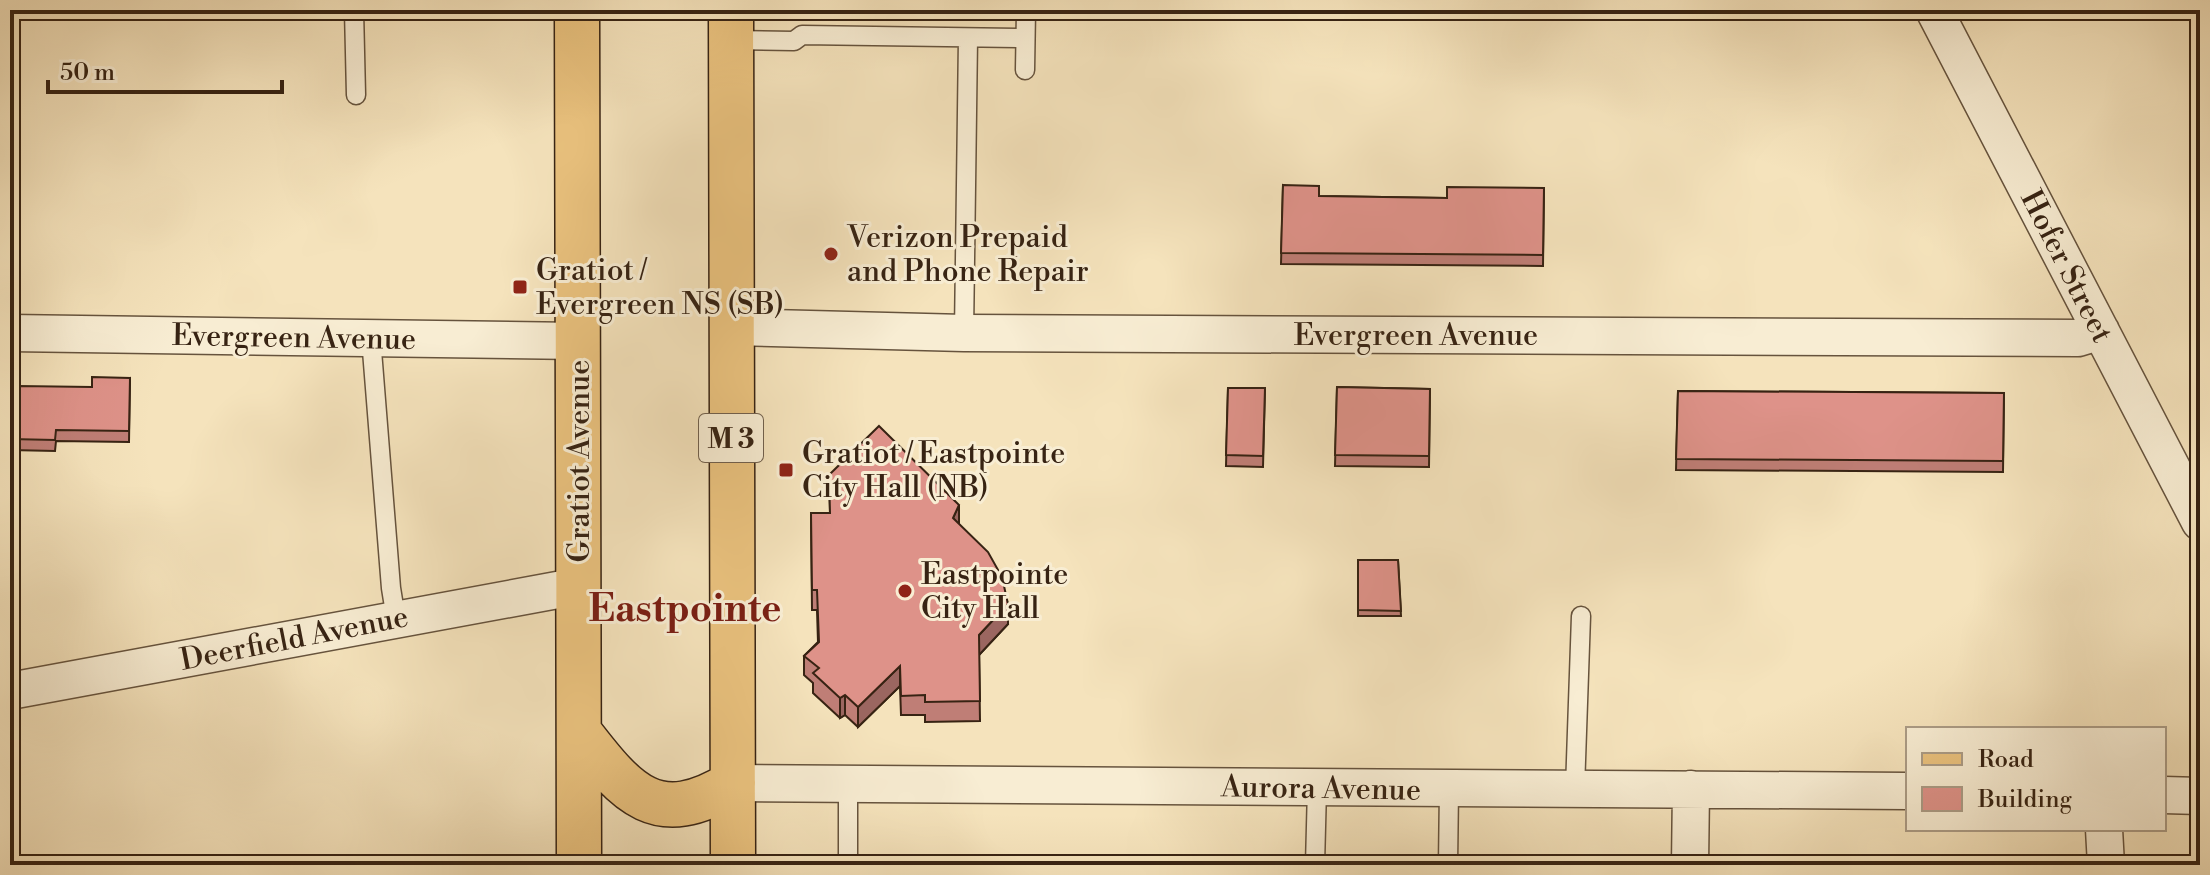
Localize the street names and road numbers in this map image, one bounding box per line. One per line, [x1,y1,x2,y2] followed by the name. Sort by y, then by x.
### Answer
[2011,184,2121,350] street label: Hofer Street
[172,317,416,359] street label: Evergreen Avenue
[1294,317,1538,355] street label: Evergreen Avenue
[561,360,599,562] street label: Gratiot Avenue
[699,414,763,462] road number: M 3
[177,598,412,680] street label: Deerfield Avenue
[1220,768,1421,810] street label: Aurora Avenue

